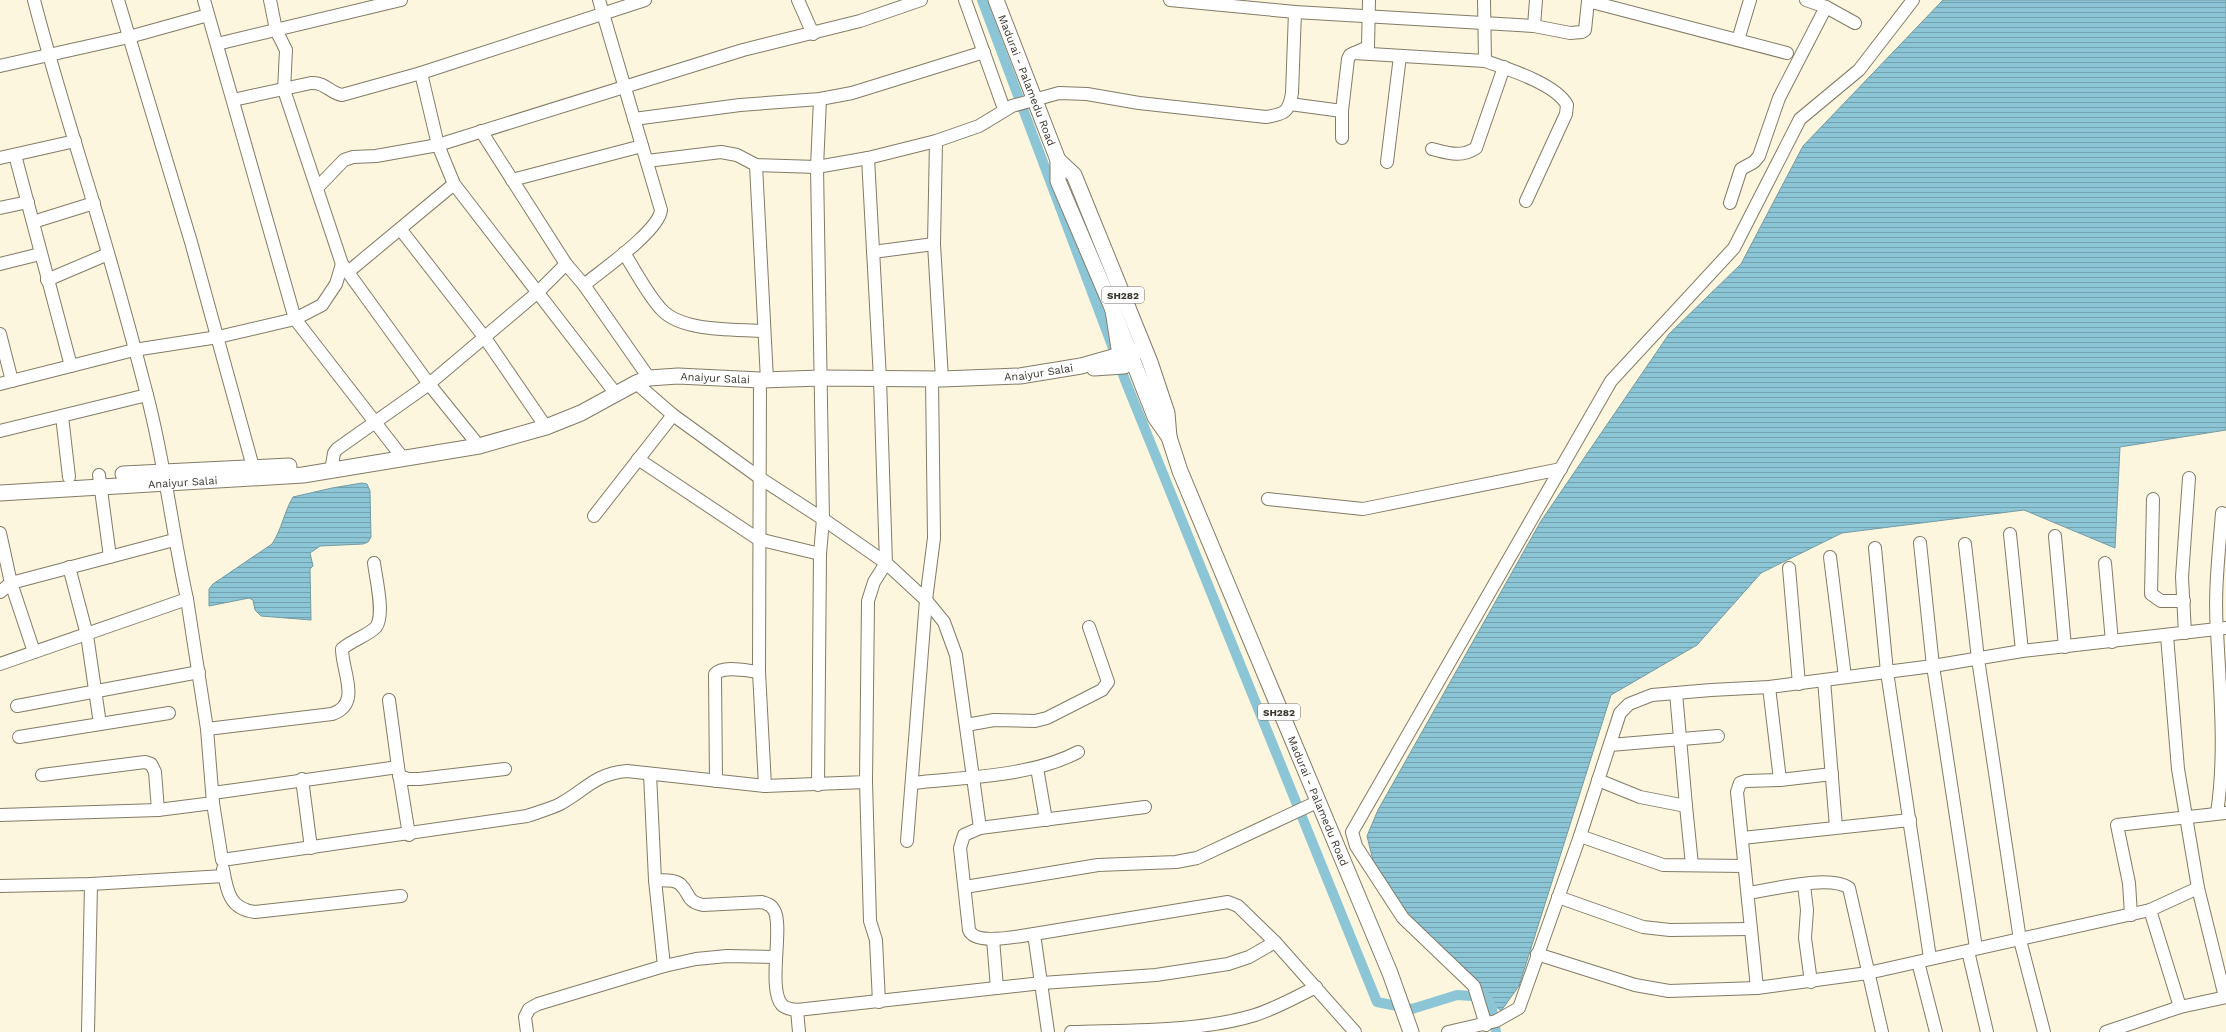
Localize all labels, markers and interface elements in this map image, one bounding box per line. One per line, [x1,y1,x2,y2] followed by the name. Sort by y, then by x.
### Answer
[995,13,1058,148] street label: Madurai - Palamedu Road
[1102,287,1144,303] road number: SH282
[1004,361,1074,384] street label: Anaiyur Salai
[680,370,750,386] street label: Anaiyur Salai
[148,474,218,491] street label: Anaiyur Salai
[1258,704,1300,720] road number: SH282
[1285,734,1351,868] street label: Madurai - Palamedu Road

